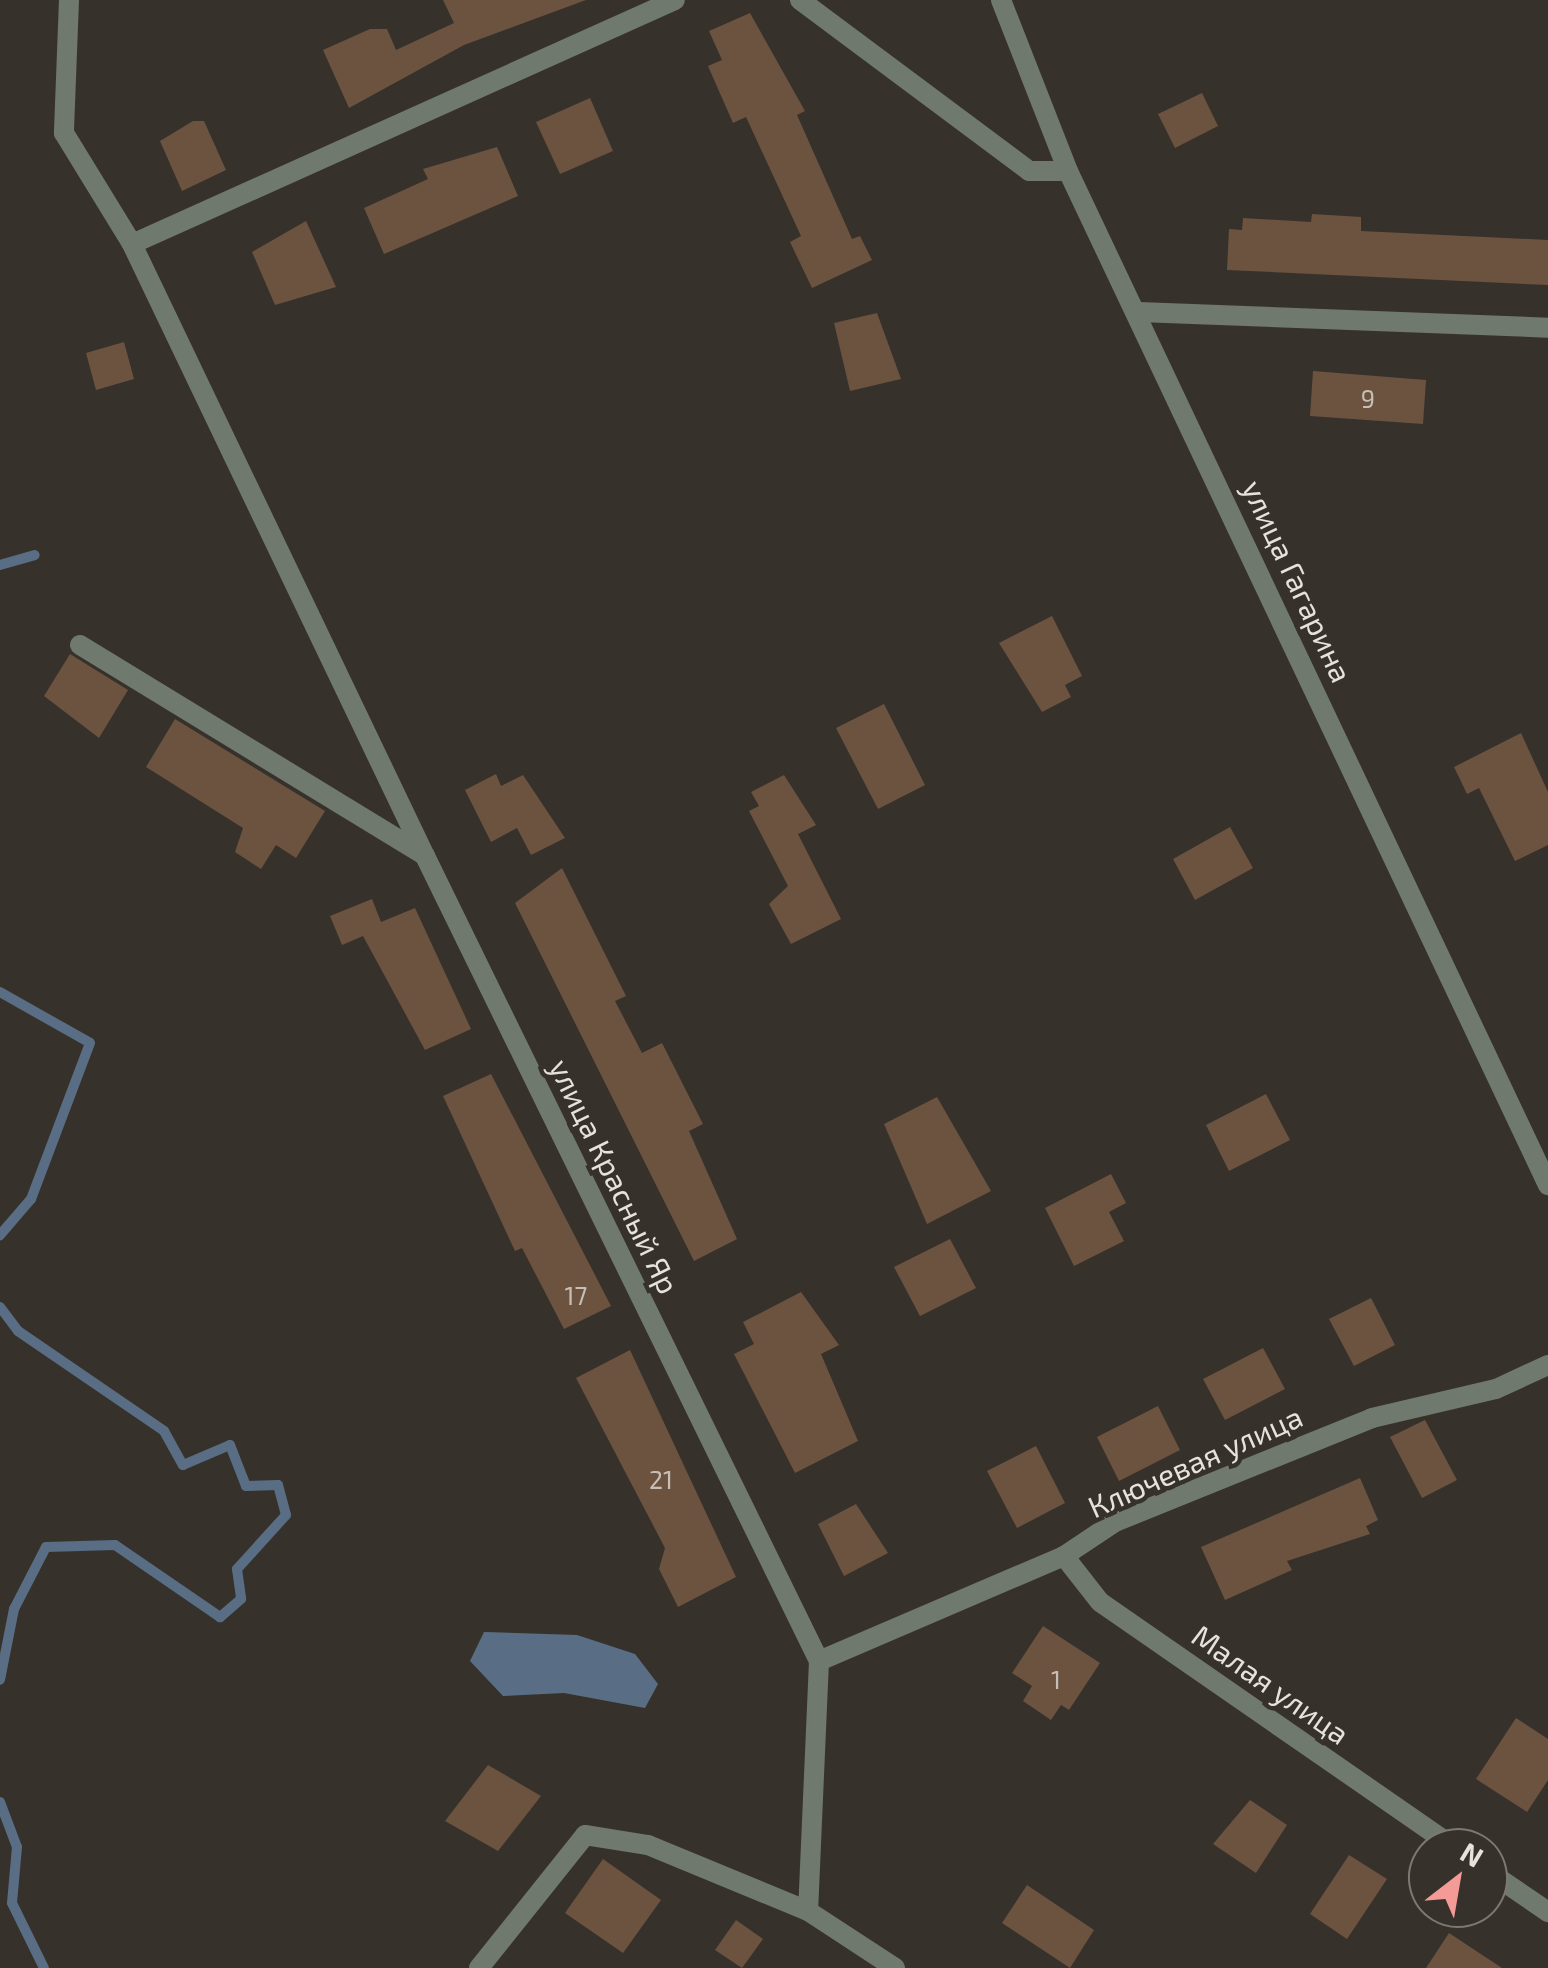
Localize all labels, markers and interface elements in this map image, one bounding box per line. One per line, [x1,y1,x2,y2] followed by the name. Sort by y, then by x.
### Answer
[1361,383,1375,413] house number: 9
[1235,474,1361,688] street label: улица Гагарина
[543,1053,687,1299] street label: улица Красный Яр
[565,1280,587,1310] house number: 17
[1082,1398,1308,1524] street label: Ключевая улица
[649,1464,673,1494] house number: 21
[1186,1617,1356,1751] street label: Малая улица
[1051,1664,1061,1694] house number: 1
[1408,1828,1508,1928] north arrow
[1455,1834,1490,1874] text: N

